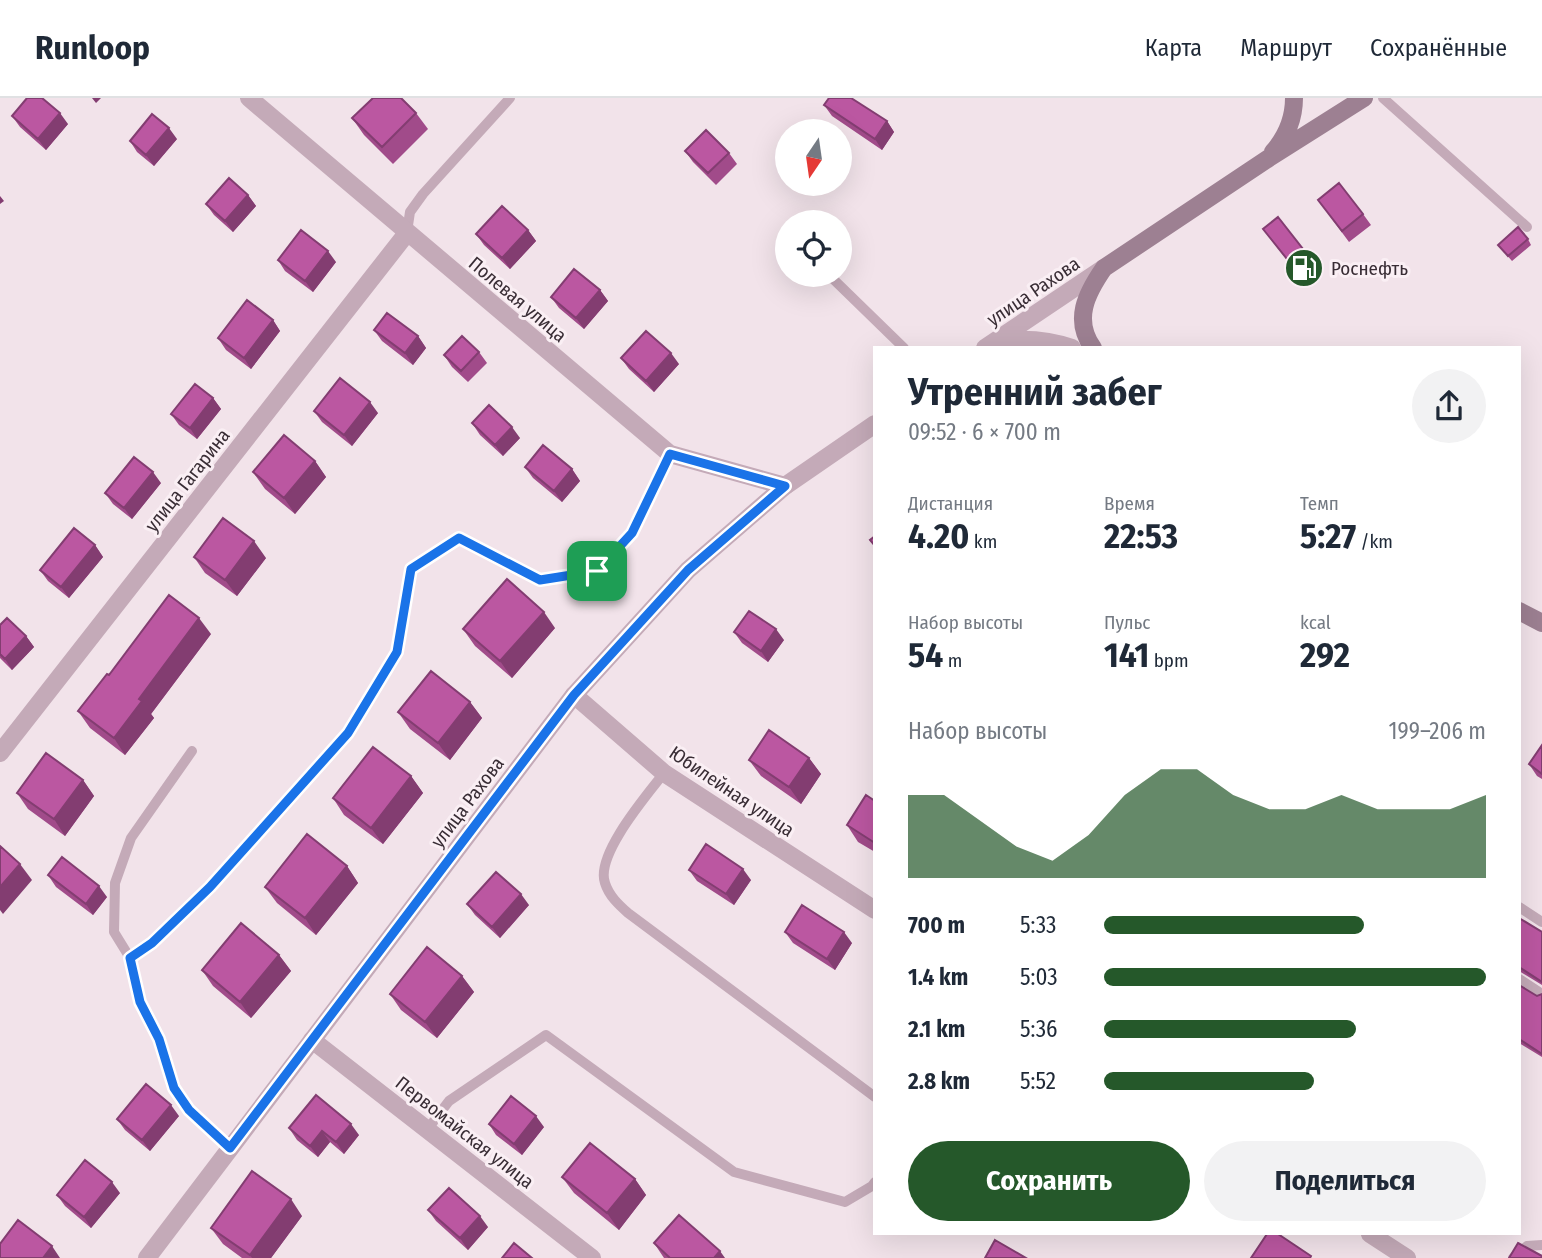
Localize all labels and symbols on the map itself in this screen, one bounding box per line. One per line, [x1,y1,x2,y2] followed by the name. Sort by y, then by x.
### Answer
[775,119,852,196] north arrow
[1283,247,1325,289] fuel station icon: Роснефть
[464,252,571,347] street label: Полевая улица
[982,252,1084,331] street label: улица Рахова
[1331,257,1408,280] place label: Роснефть
[140,424,235,536] street label: улица Гагарина
[567,541,627,601] pin
[665,741,799,842] street label: Юбилейная улица
[426,753,509,852] street label: улица Рахова
[391,1071,538,1193] street label: Первомайская улица

